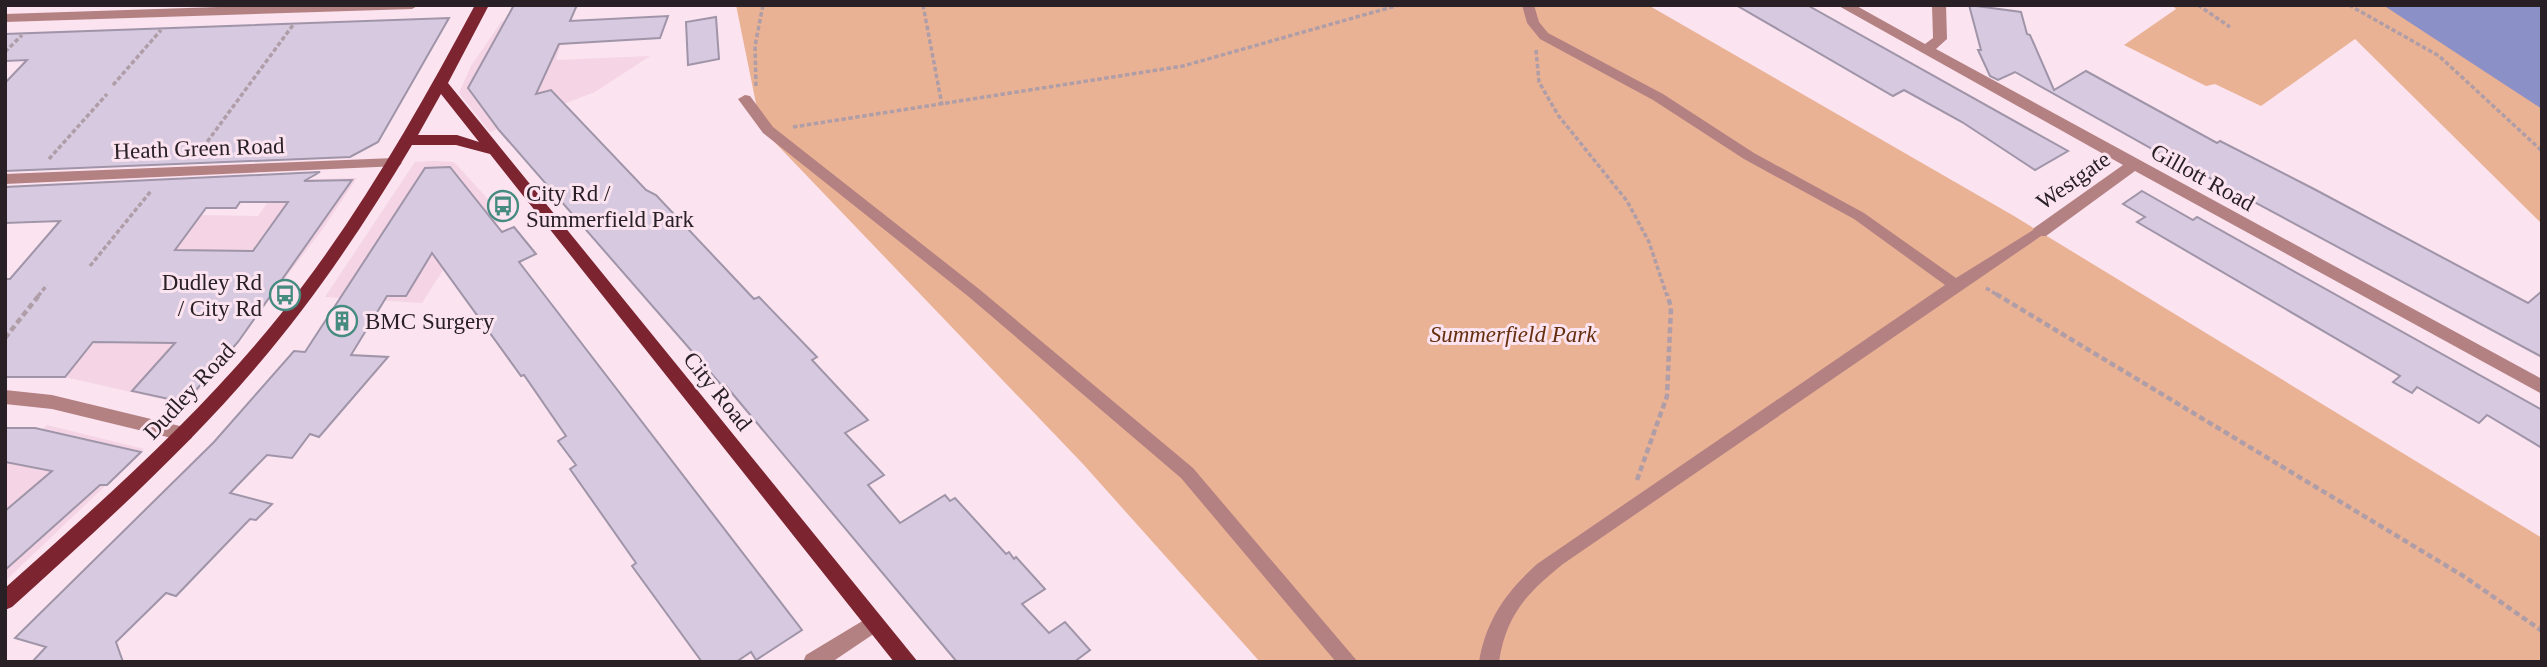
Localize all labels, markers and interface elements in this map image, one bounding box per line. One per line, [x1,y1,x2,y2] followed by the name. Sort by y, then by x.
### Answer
[113,133,285,164] street label: Heath Green Road
[2147,139,2259,216] street label: Gillott Road
[2032,146,2115,215] street label: Westgate
[526,181,694,232] place label: City Rd / Summerfield Park
[486,189,520,223] bus stop icon: City Rd / Summerfield Park
[162,270,262,321] place label: Dudley Rd / City Rd
[268,278,302,312] bus stop icon: Dudley Rd / City Rd
[325,304,359,338] building icon: BMC Surgery
[365,309,495,334] place label: BMC Surgery
[1430,322,1597,347] park label: Summerfield Park
[139,338,240,444] street label: Dudley Road
[678,347,757,436] street label: City Road

